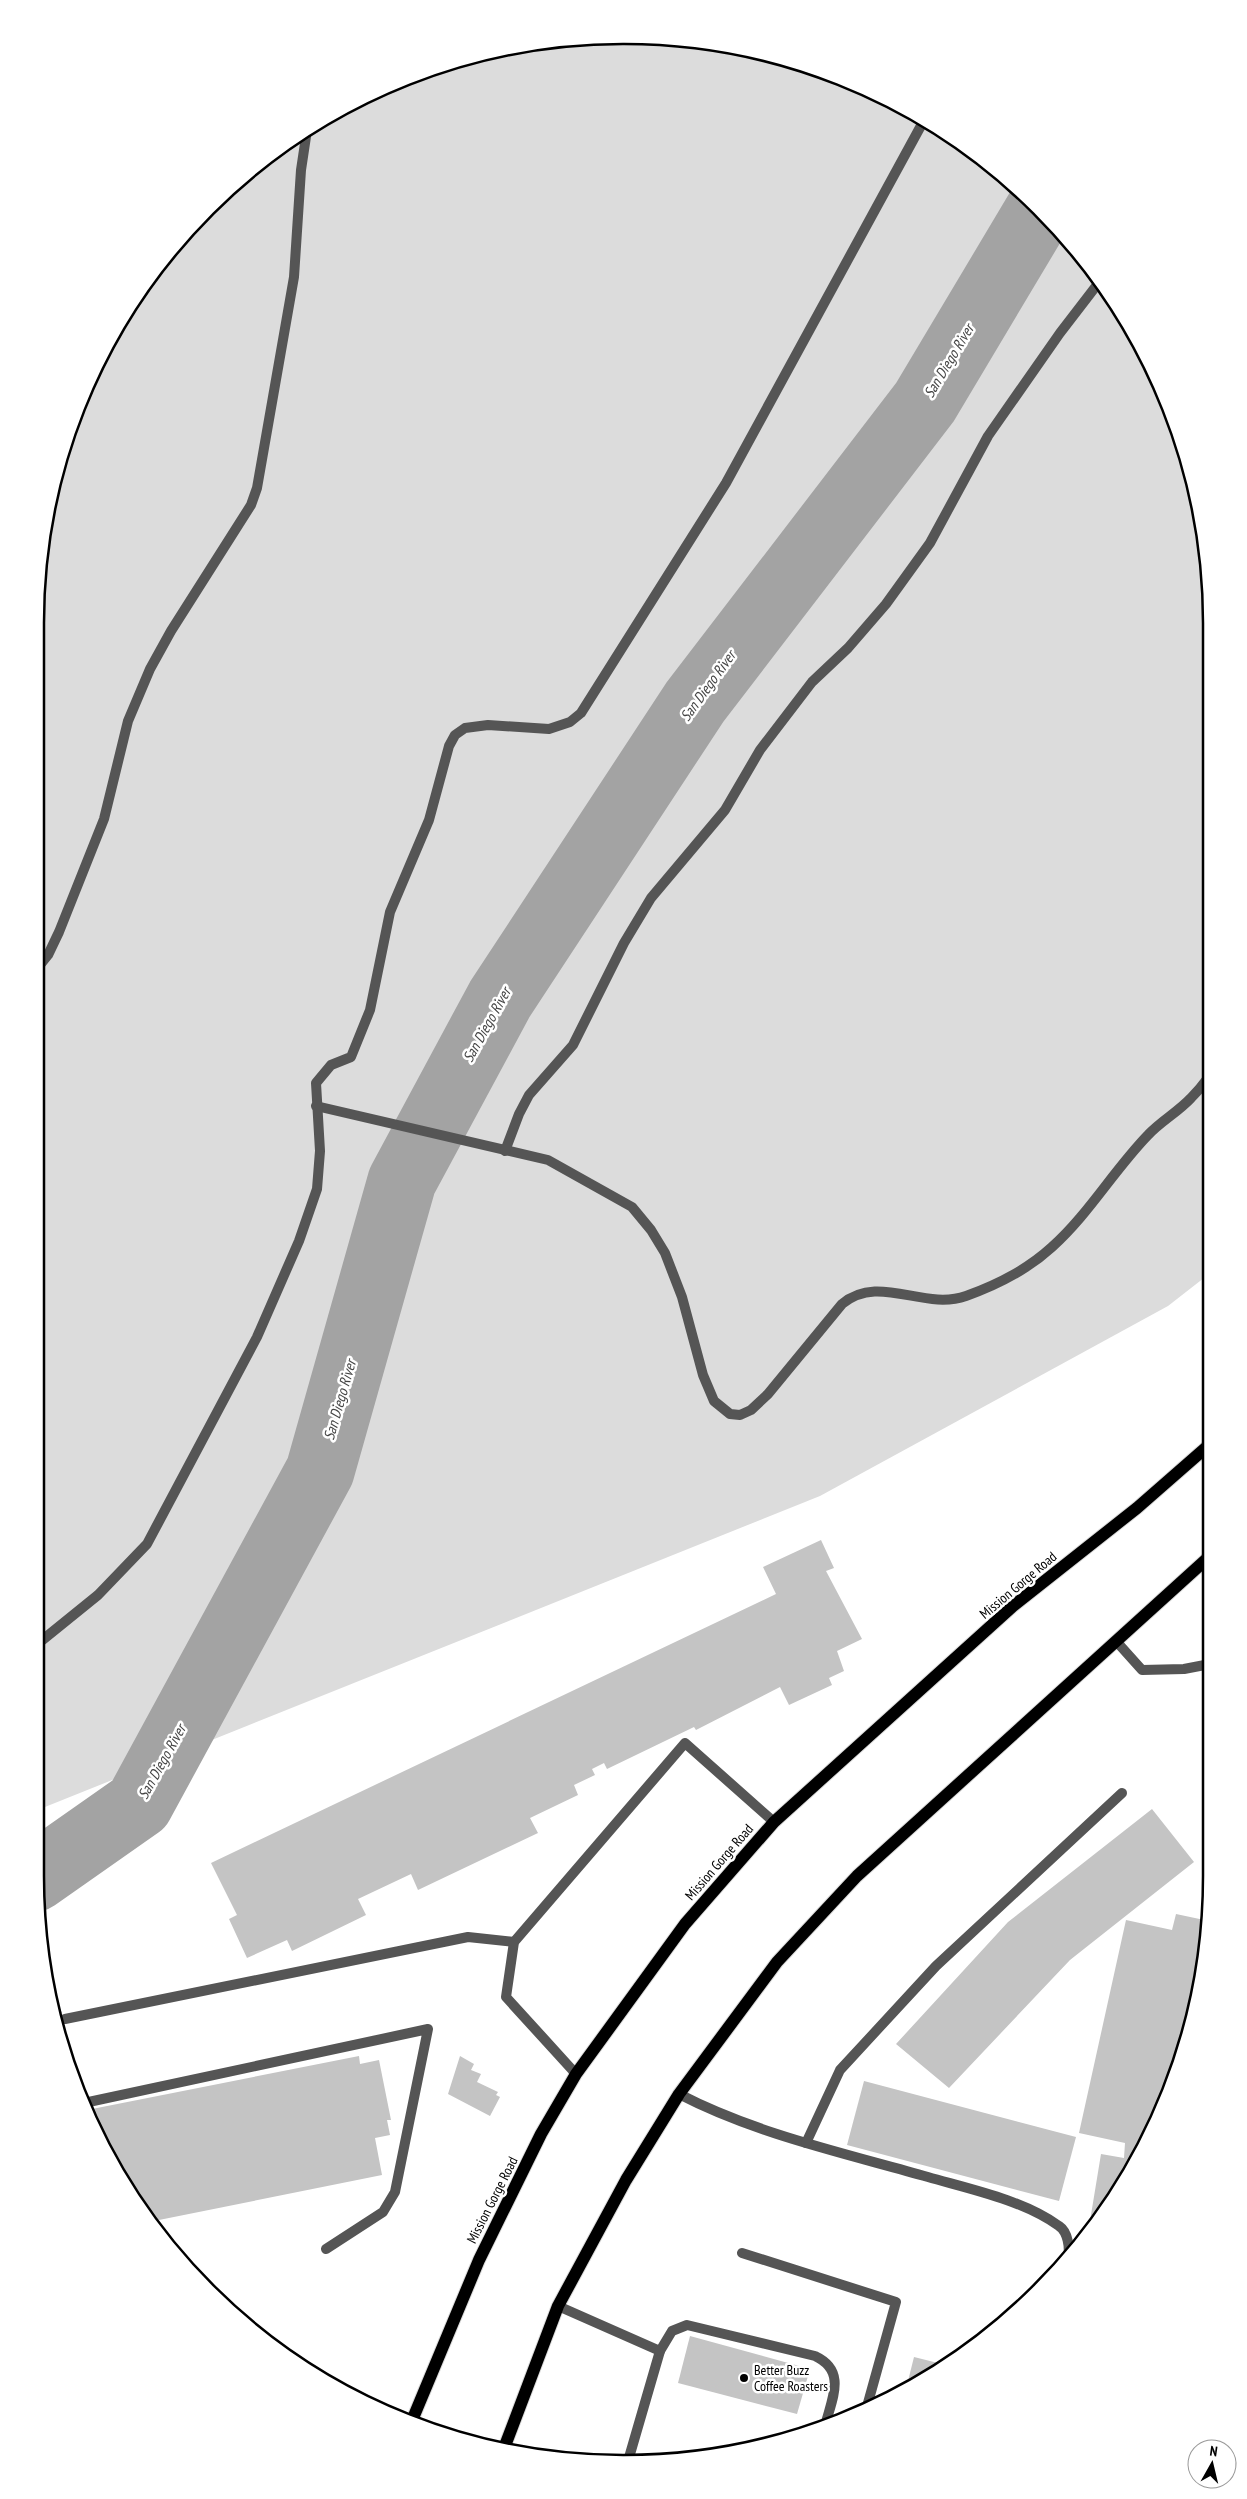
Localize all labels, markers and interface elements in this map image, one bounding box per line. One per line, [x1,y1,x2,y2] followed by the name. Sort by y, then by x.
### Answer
[919,319,979,401] water label: San Diego River
[676,645,741,725] water label: San Diego River
[458,983,516,1065] water label: San Diego River
[319,1356,360,1442] water label: San Diego River
[976,1548,1060,1622] street label: Mission Gorge Road
[133,1720,191,1802] water label: San Diego River
[681,1820,757,1904] street label: Mission Gorge Road
[462,2154,522,2246] street label: Mission Gorge Road
[754,2361,828,2395] place label: Better Buzz Coffee Roasters
[738,2372,750,2384] marker: Better Buzz Coffee Roasters
[1187,2439,1237,2489] north arrow
[1209,2442,1219,2461] text: N

